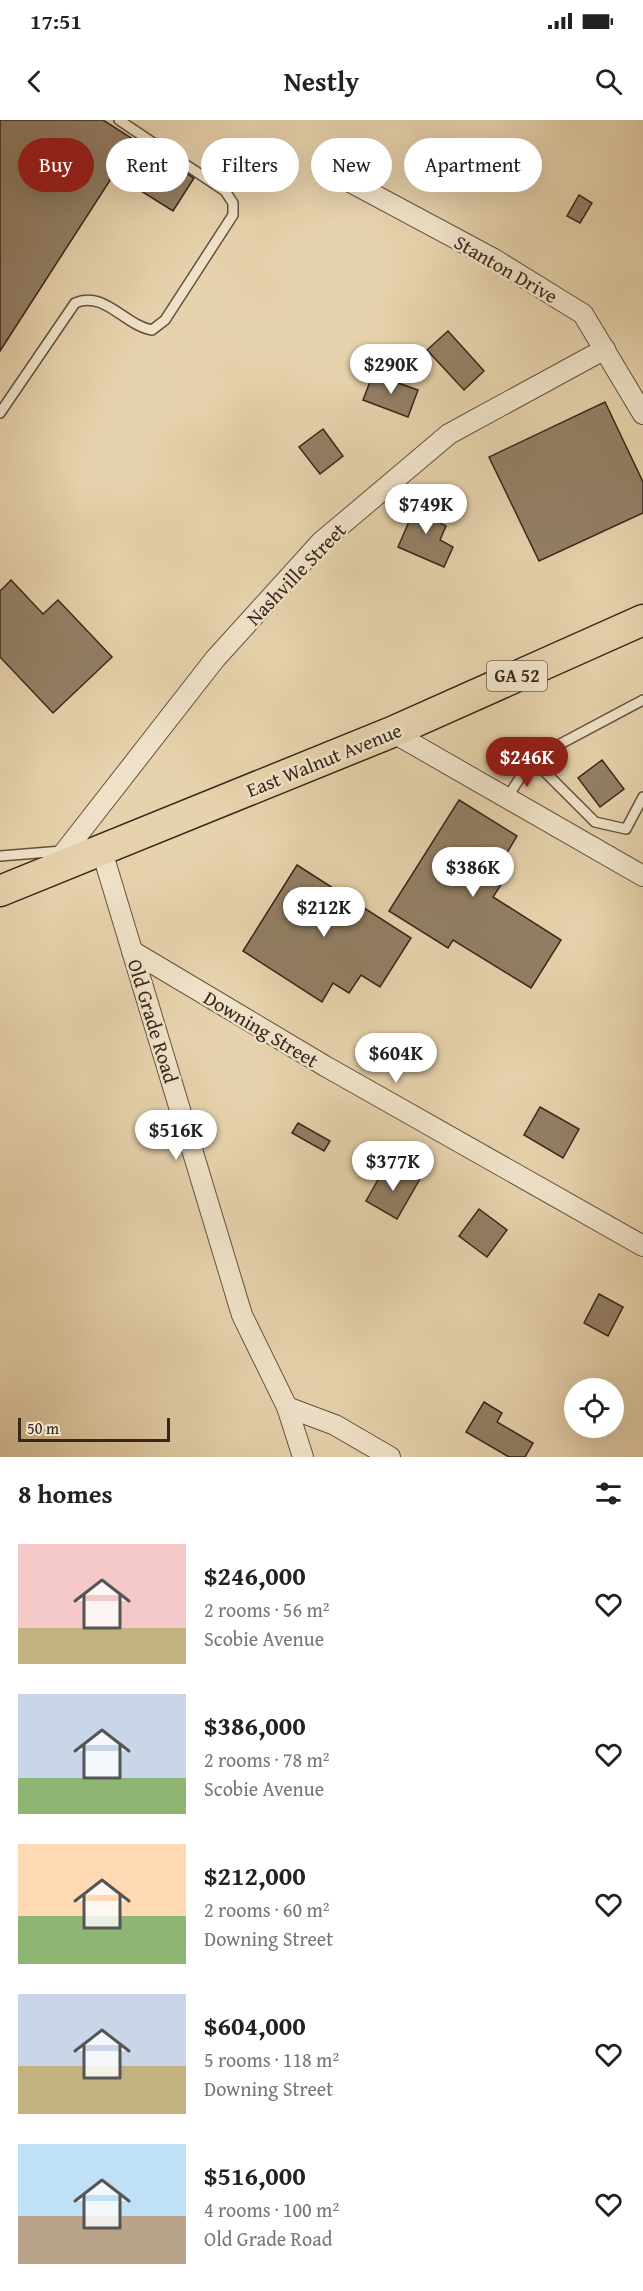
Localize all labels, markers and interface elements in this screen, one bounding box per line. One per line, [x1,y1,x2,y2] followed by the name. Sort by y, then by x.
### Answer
[30,5,82,37] text: 17:51
[284,61,359,101] text: Nestly
[18,65,51,98] icon: back
[592,65,625,98] icon: search
[18,138,94,192] chip: Buy
[106,138,189,192] chip: Rent
[201,138,299,192] chip: Filters
[311,138,392,192] chip: New
[404,138,542,192] chip: Apartment
[449,227,563,310] street label: Stanton Drive
[349,344,433,395] pin: $290K
[364,349,418,378] text: $290K
[384,484,468,535] pin: $749K
[399,489,453,518] text: $749K
[239,516,352,632] street label: Nashville Street
[487,661,547,691] road number: GA 52
[242,715,406,804] street label: East Walnut Avenue
[485,737,569,788] pin: $246K
[500,742,554,771] text: $246K
[431,847,515,898] pin: $386K
[446,852,500,881] text: $386K
[282,887,366,938] pin: $212K
[297,892,351,921] text: $212K
[121,955,186,1087] street label: Old Grade Road
[198,983,324,1074] street label: Downing Street
[354,1033,438,1084] pin: $604K
[369,1038,423,1067] text: $604K
[134,1110,218,1161] pin: $516K
[149,1115,203,1144] text: $516K
[351,1141,435,1192] pin: $377K
[366,1146,420,1175] text: $377K
[564,1378,624,1438] map controls
[564,1378,624,1438] button: locate
[18,1415,170,1442] scale bar
[27,1416,59,1440] text: 50 m
[18,1474,113,1513] text: 8 homes
[592,1477,625,1510] icon: filters
[204,1556,306,1595] text: $246,000
[66,1568,138,1640] icon: home
[592,1588,625,1621] icon: heart
[204,1595,330,1624] text: 2 rooms · 56 m²
[204,1624,324,1653] text: Scobie Avenue
[204,1706,306,1745] text: $386,000
[66,1718,138,1790] icon: home
[592,1738,625,1771] icon: heart
[204,1745,330,1774] text: 2 rooms · 78 m²
[204,1774,324,1803] text: Scobie Avenue
[204,1856,306,1895] text: $212,000
[66,1868,138,1940] icon: home
[592,1888,625,1921] icon: heart
[204,1895,330,1924] text: 2 rooms · 60 m²
[204,1924,333,1953] text: Downing Street
[204,2006,306,2045] text: $604,000
[66,2018,138,2090] icon: home
[592,2038,625,2071] icon: heart
[204,2045,339,2074] text: 5 rooms · 118 m²
[204,2074,333,2103] text: Downing Street
[204,2156,306,2195] text: $516,000
[66,2168,138,2240] icon: home
[592,2188,625,2221] icon: heart
[204,2195,339,2224] text: 4 rooms · 100 m²
[204,2224,332,2253] text: Old Grade Road

